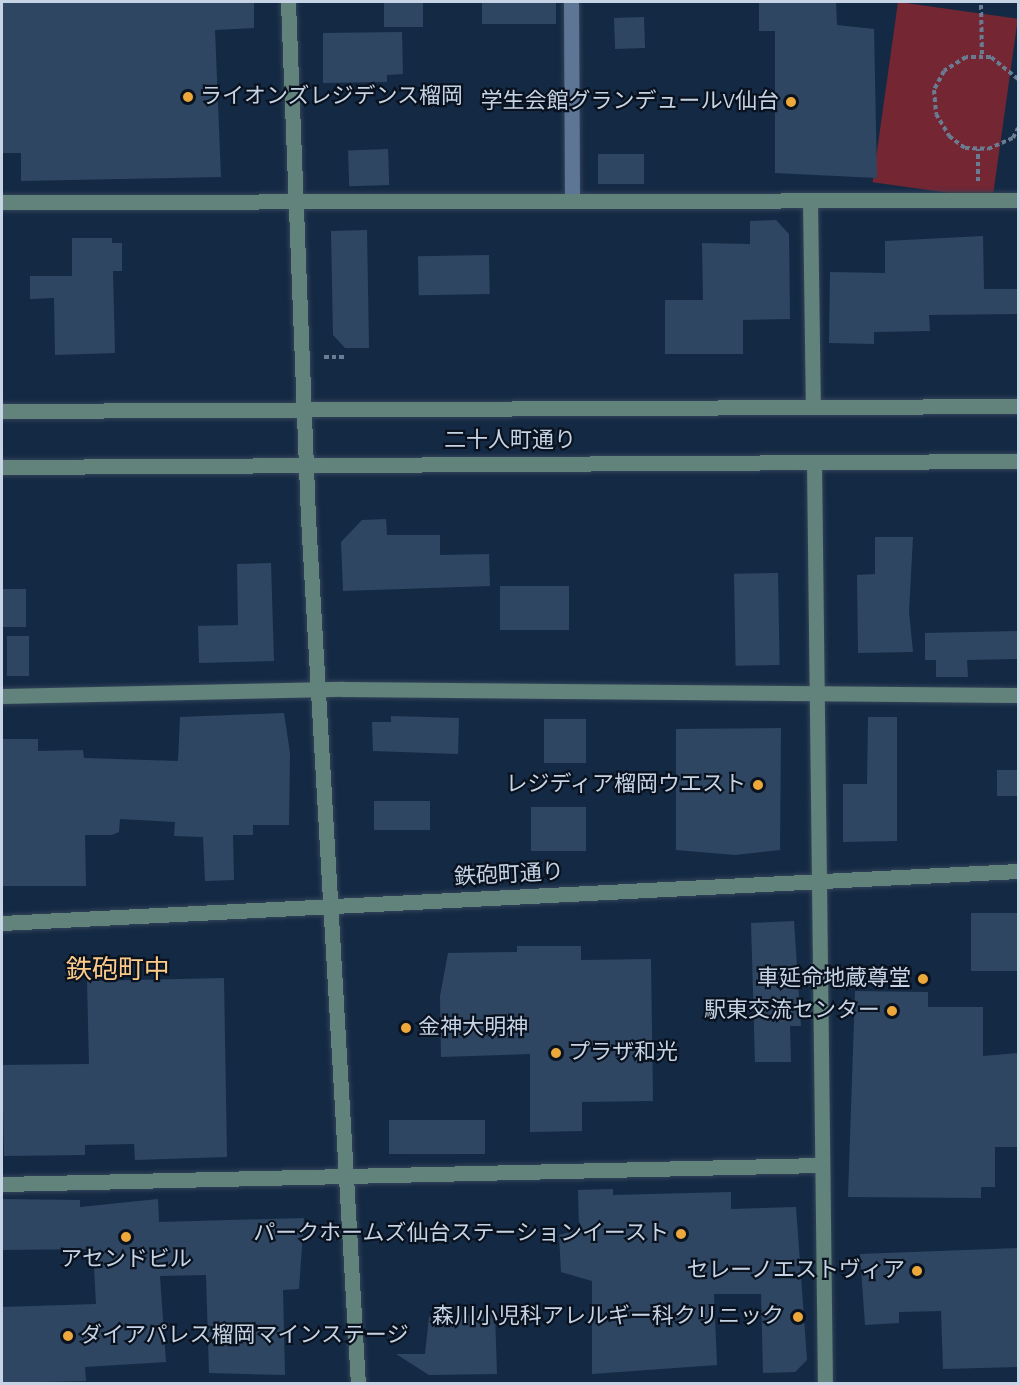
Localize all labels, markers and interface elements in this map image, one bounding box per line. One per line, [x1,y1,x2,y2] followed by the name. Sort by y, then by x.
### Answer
[200,84,464,110] place label: ライオンズレジデンス榴岡
[481,89,779,115] place label: 学生会館グランデュールV仙台
[181,90,195,104] marker: ライオンズレジデンス榴岡
[784,95,798,109] marker: 学生会館グランデュールV仙台
[444,428,576,454] street label: 二十人町通り
[504,772,746,798] place label: レジディア榴岡ウエスト
[751,778,765,792] marker: レジディア榴岡ウエスト
[453,859,565,891] street label: 鉄砲町通り
[66,955,170,987] district label: 鉄砲町中
[757,966,911,992] place label: 車延命地蔵尊堂
[916,972,930,986] marker: 車延命地蔵尊堂
[704,998,880,1024] place label: 駅東交流センター
[885,1004,899,1018] marker: 駅東交流センター
[418,1015,528,1041] place label: 金神大明神
[399,1021,413,1035] marker: 金神大明神
[568,1040,678,1066] place label: プラザ和光
[549,1046,563,1060] marker: プラザ和光
[251,1221,669,1247] place label: パークホームズ仙台ステーションイースト
[674,1227,688,1241] marker: パークホームズ仙台ステーションイースト
[119,1230,133,1244] marker: アセンドビル
[60,1247,192,1273] place label: アセンドビル
[685,1258,905,1284] place label: セレーノエストヴィア
[910,1264,924,1278] marker: セレーノエストヴィア
[432,1304,784,1330] place label: 森川小児科アレルギー科クリニック
[789,1308,807,1326] marker: 森川小児科アレルギー科クリニック
[80,1323,410,1349] place label: ダイアパレス榴岡マインステージ
[61,1329,75,1343] marker: ダイアパレス榴岡マインステージ

